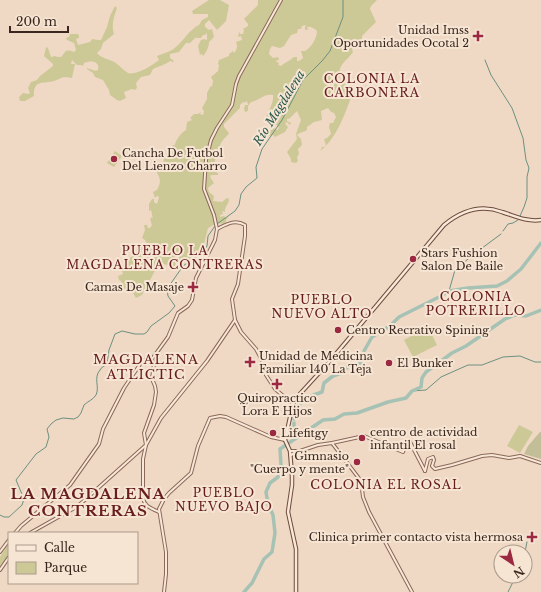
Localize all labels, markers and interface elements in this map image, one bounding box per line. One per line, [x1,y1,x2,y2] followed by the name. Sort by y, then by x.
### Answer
[10,8,68,34] scale bar
[16,14,57,29] text: 200 m
[333,23,469,50] place label: Unidad Imss Oportunidades Ocotal 2
[472,30,484,42] marker: Unidad Imss Oportunidades Ocotal 2
[249,67,308,149] water label: Río Magdalena
[324,71,420,100] district label: COLONIA LA CARBONERA
[122,146,227,173] place label: Cancha De Futbol Del Lienzo Charro
[109,154,119,164] marker: Cancha De Futbol Del Lienzo Charro
[66,243,264,272] district label: PUEBLO LA MAGDALENA CONTRERAS
[421,246,503,273] place label: Stars Fushion Salon De Baile
[408,254,418,264] marker: Stars Fushion Salon De Baile
[85,280,184,294] place label: Camas De Masaje
[187,281,199,293] marker: Camas De Masaje
[426,289,526,318] district label: COLONIA POTRERILLO
[272,292,372,321] district label: PUEBLO NUEVO ALTO
[346,323,489,337] place label: Centro Recrativo Spining
[333,325,343,335] marker: Centro Recrativo Spining
[259,349,374,376] place label: Unidad de Medicina Familiar 140 La Teja
[93,351,199,383] district label: MAGDALENA ATLICTIC
[244,356,256,368] marker: Unidad de Medicina Familiar 140 La Teja
[397,356,454,370] place label: El Bunker
[384,358,394,368] marker: El Bunker
[271,378,283,390] marker: Quiropractico Lora E Hijos
[237,391,317,418] place label: Quiropractico Lora E Hijos
[370,425,478,452] place label: centro de actividad infantil El rosal
[281,426,328,440] place label: Lifefitgy
[268,428,278,438] marker: Lifefitgy
[357,433,367,443] marker: centro de actividad infantil El rosal
[250,449,349,476] place label: Gimnasio "Cuerpo y mente"
[352,457,362,467] marker: Gimnasio "Cuerpo y mente"
[310,477,462,492] district label: COLONIA EL ROSAL
[10,484,166,520] district label: LA MAGDALENA CONTRERAS
[175,485,273,514] district label: PUEBLO NUEVO BAJO
[309,530,524,544] place label: Clinica primer contacto vista hermosa
[526,531,538,543] marker: Clinica primer contacto vista hermosa
[8,532,138,584] legend
[44,540,75,555] text: Calle
[493,544,533,584] north arrow
[44,560,87,575] text: Parque
[510,563,527,581] text: N

